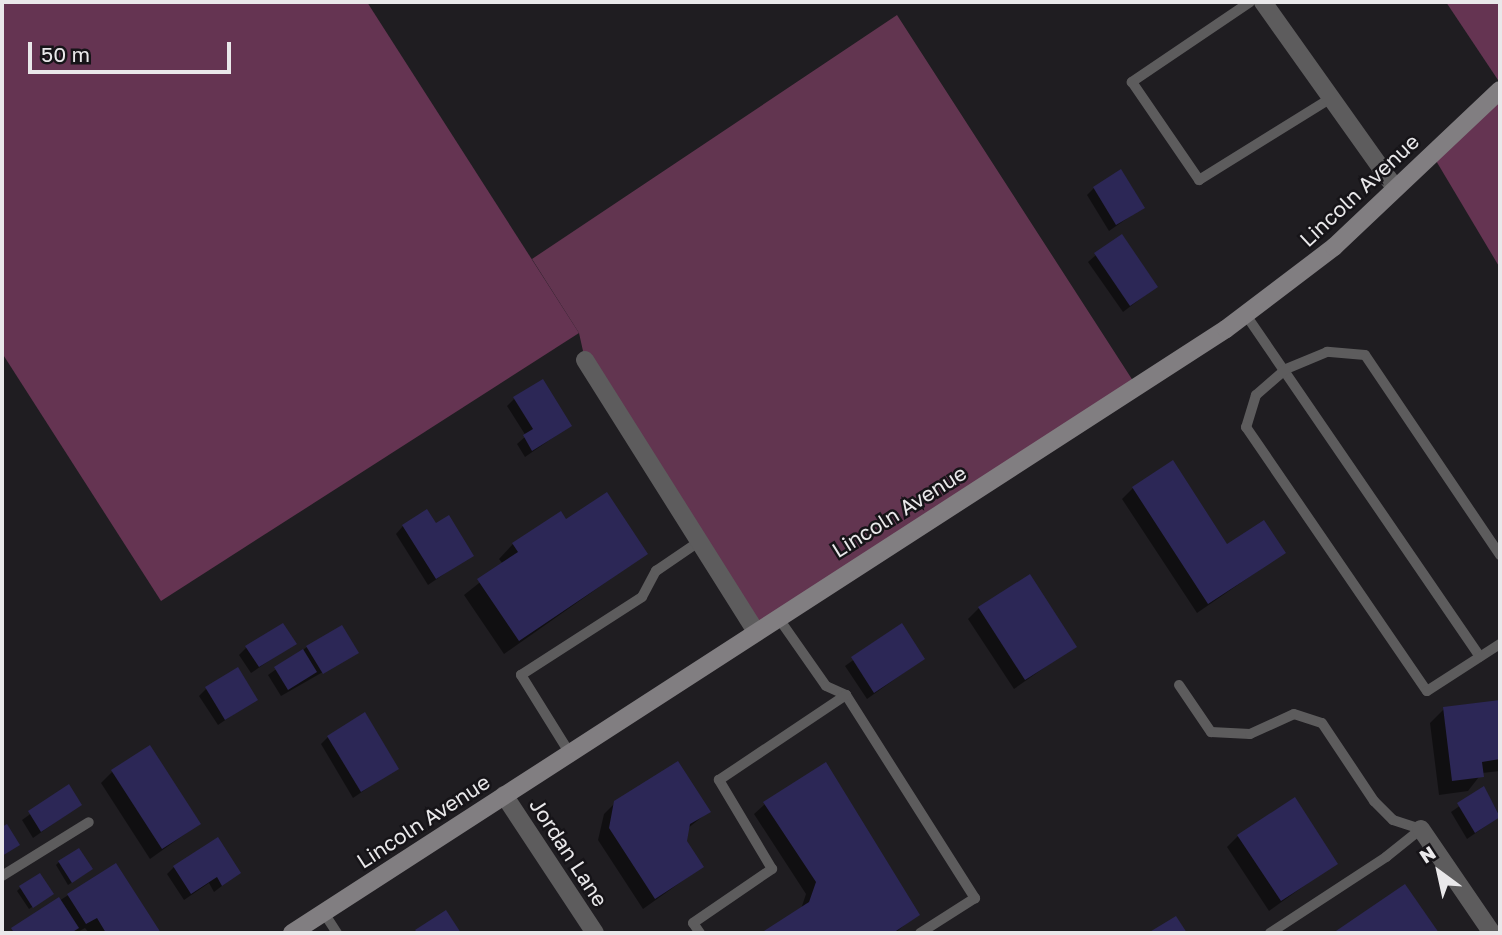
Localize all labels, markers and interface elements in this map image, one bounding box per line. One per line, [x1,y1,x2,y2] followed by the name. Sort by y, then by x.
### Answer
[32,28,234,72] scale bar
[41,41,90,67] text: 50 m
[1294,128,1424,252] street label: Lincoln Avenue
[827,460,971,562] street label: Lincoln Avenue
[352,769,494,873] street label: Lincoln Avenue
[525,793,613,911] street label: Jordan Lane
[1404,837,1474,907] north arrow
[1415,840,1440,868] text: N

